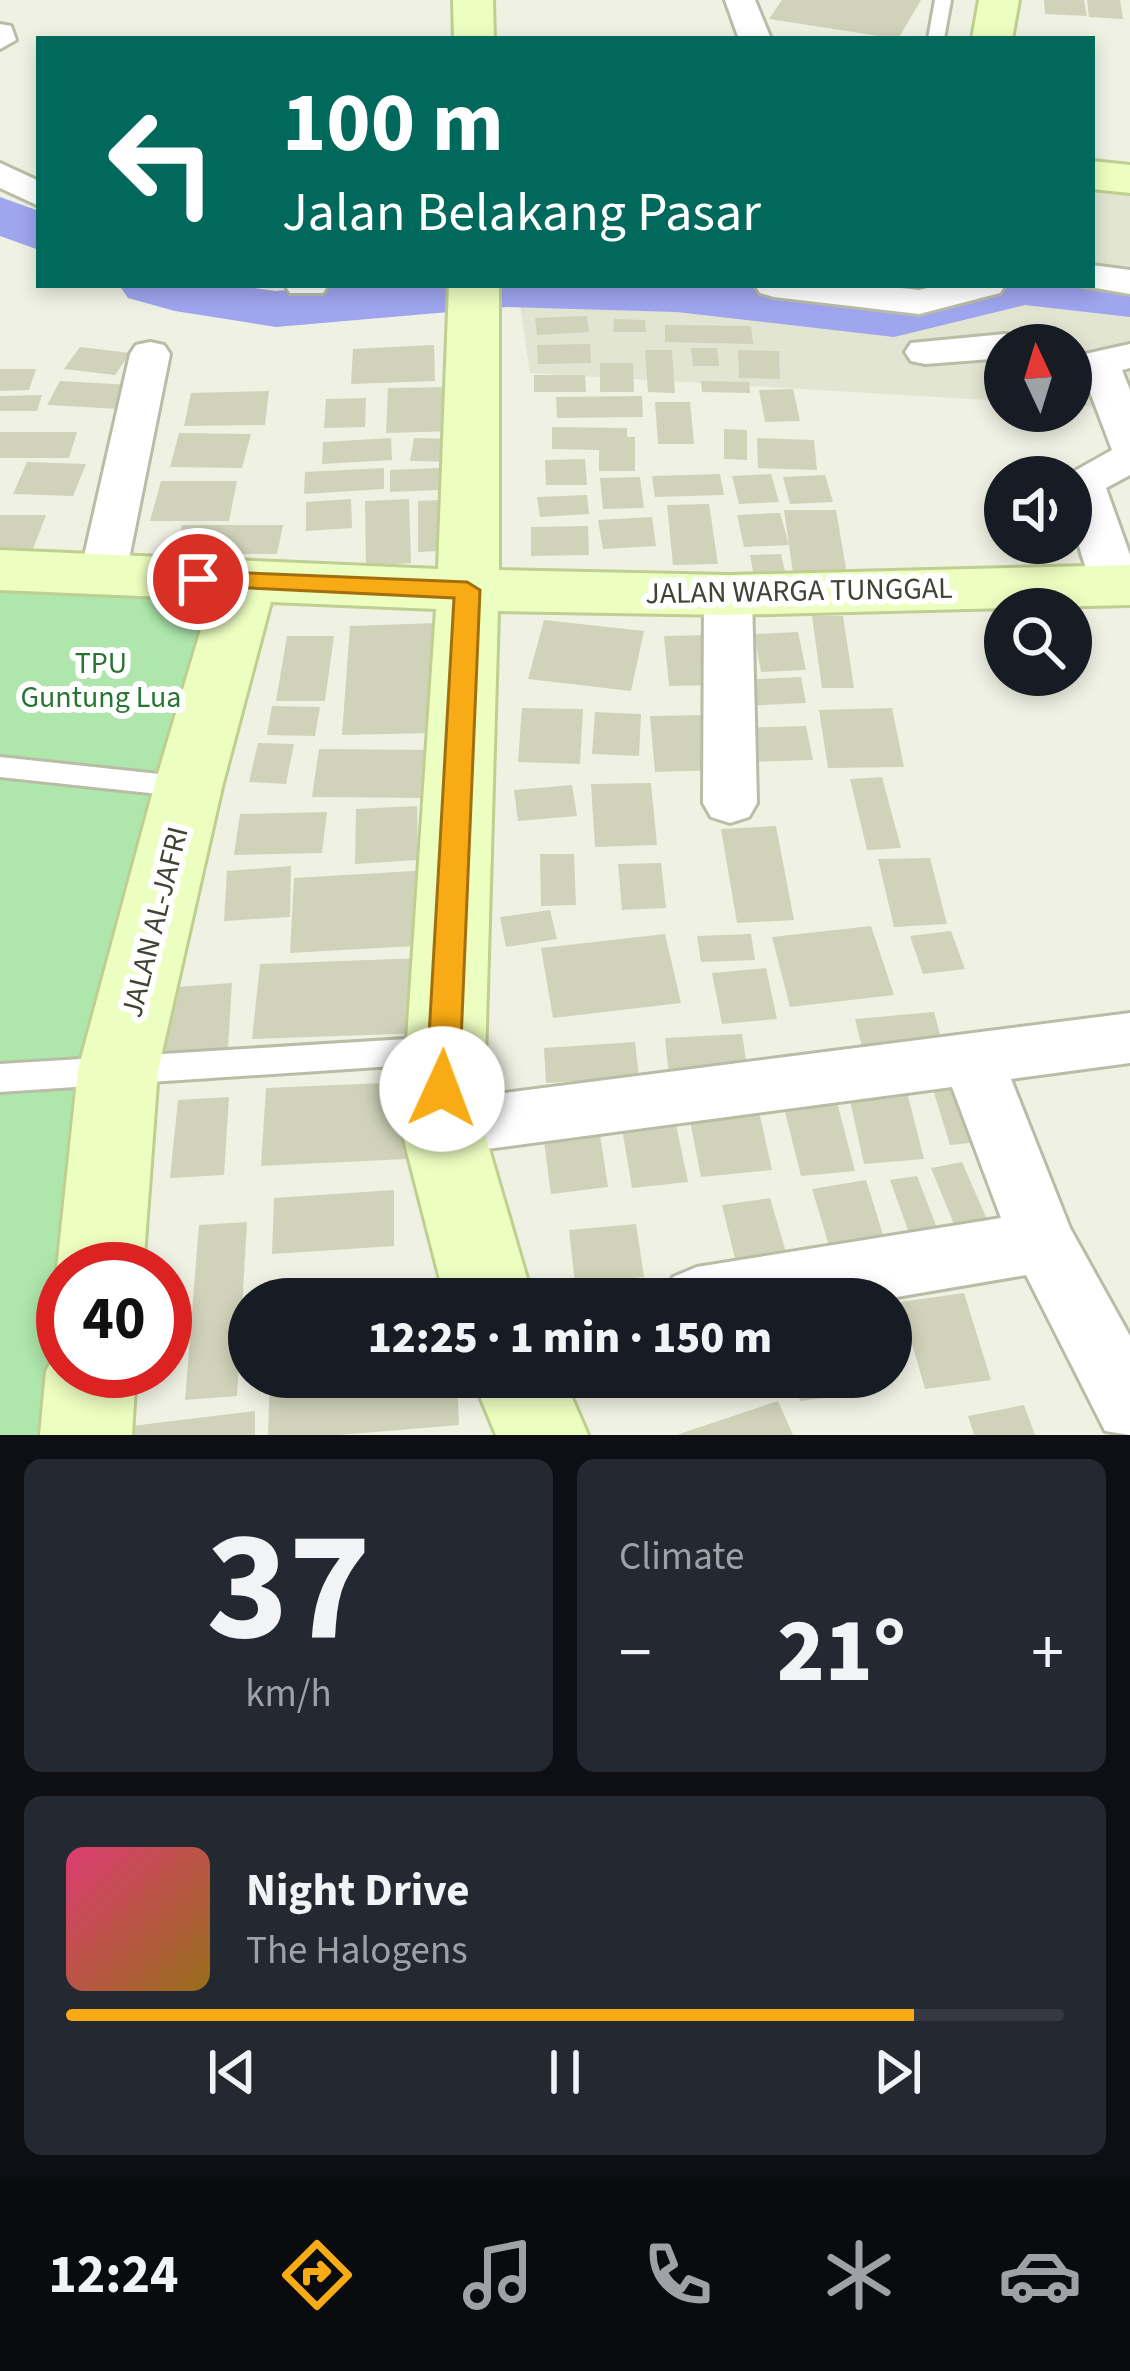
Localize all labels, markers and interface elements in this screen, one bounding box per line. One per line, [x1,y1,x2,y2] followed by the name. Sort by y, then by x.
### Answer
[282,64,504,184] text: 100 m
[84,84,240,240] icon: left
[282,175,761,252] text: Jalan Belakang Pasar
[984,324,1092,432] north arrow
[984,324,1092,696] map controls
[984,456,1092,564] button: sound
[147,528,249,630] pin
[165,546,231,612] icon: arrive
[645,567,953,615] street label: JALAN WARGA TUNGGAL
[984,588,1092,696] button: search
[21,642,181,719] park label: TPU Guntung Lua
[110,822,200,1022] street label: JALAN AL-JAFRI
[379,1026,505,1152] position arrow
[36,1242,192,1398] speed limit sign: 40
[368,1306,772,1370] text: 12:25 · 1 min · 150 m
[206,1477,371,1699] text: 37
[619,1529,744,1585] text: Climate
[777,1588,906,1716] text: 21°
[619,1606,652,1700] text: −
[1031,1606,1064,1700] text: +
[245,1666,332,1722] text: km/h
[246,1859,470,1923] text: Night Drive
[246,1923,468,1979] text: The Halogens
[199,2039,265,2105] icon: previous
[532,2039,598,2105] icon: pause
[865,2039,931,2105] icon: next
[275,2233,359,2317] icon: directions
[456,2233,540,2317] icon: music
[636,2233,720,2317] icon: phone
[817,2233,901,2317] icon: climate
[998,2233,1082,2317] icon: car
[48,2237,179,2314] text: 12:24

